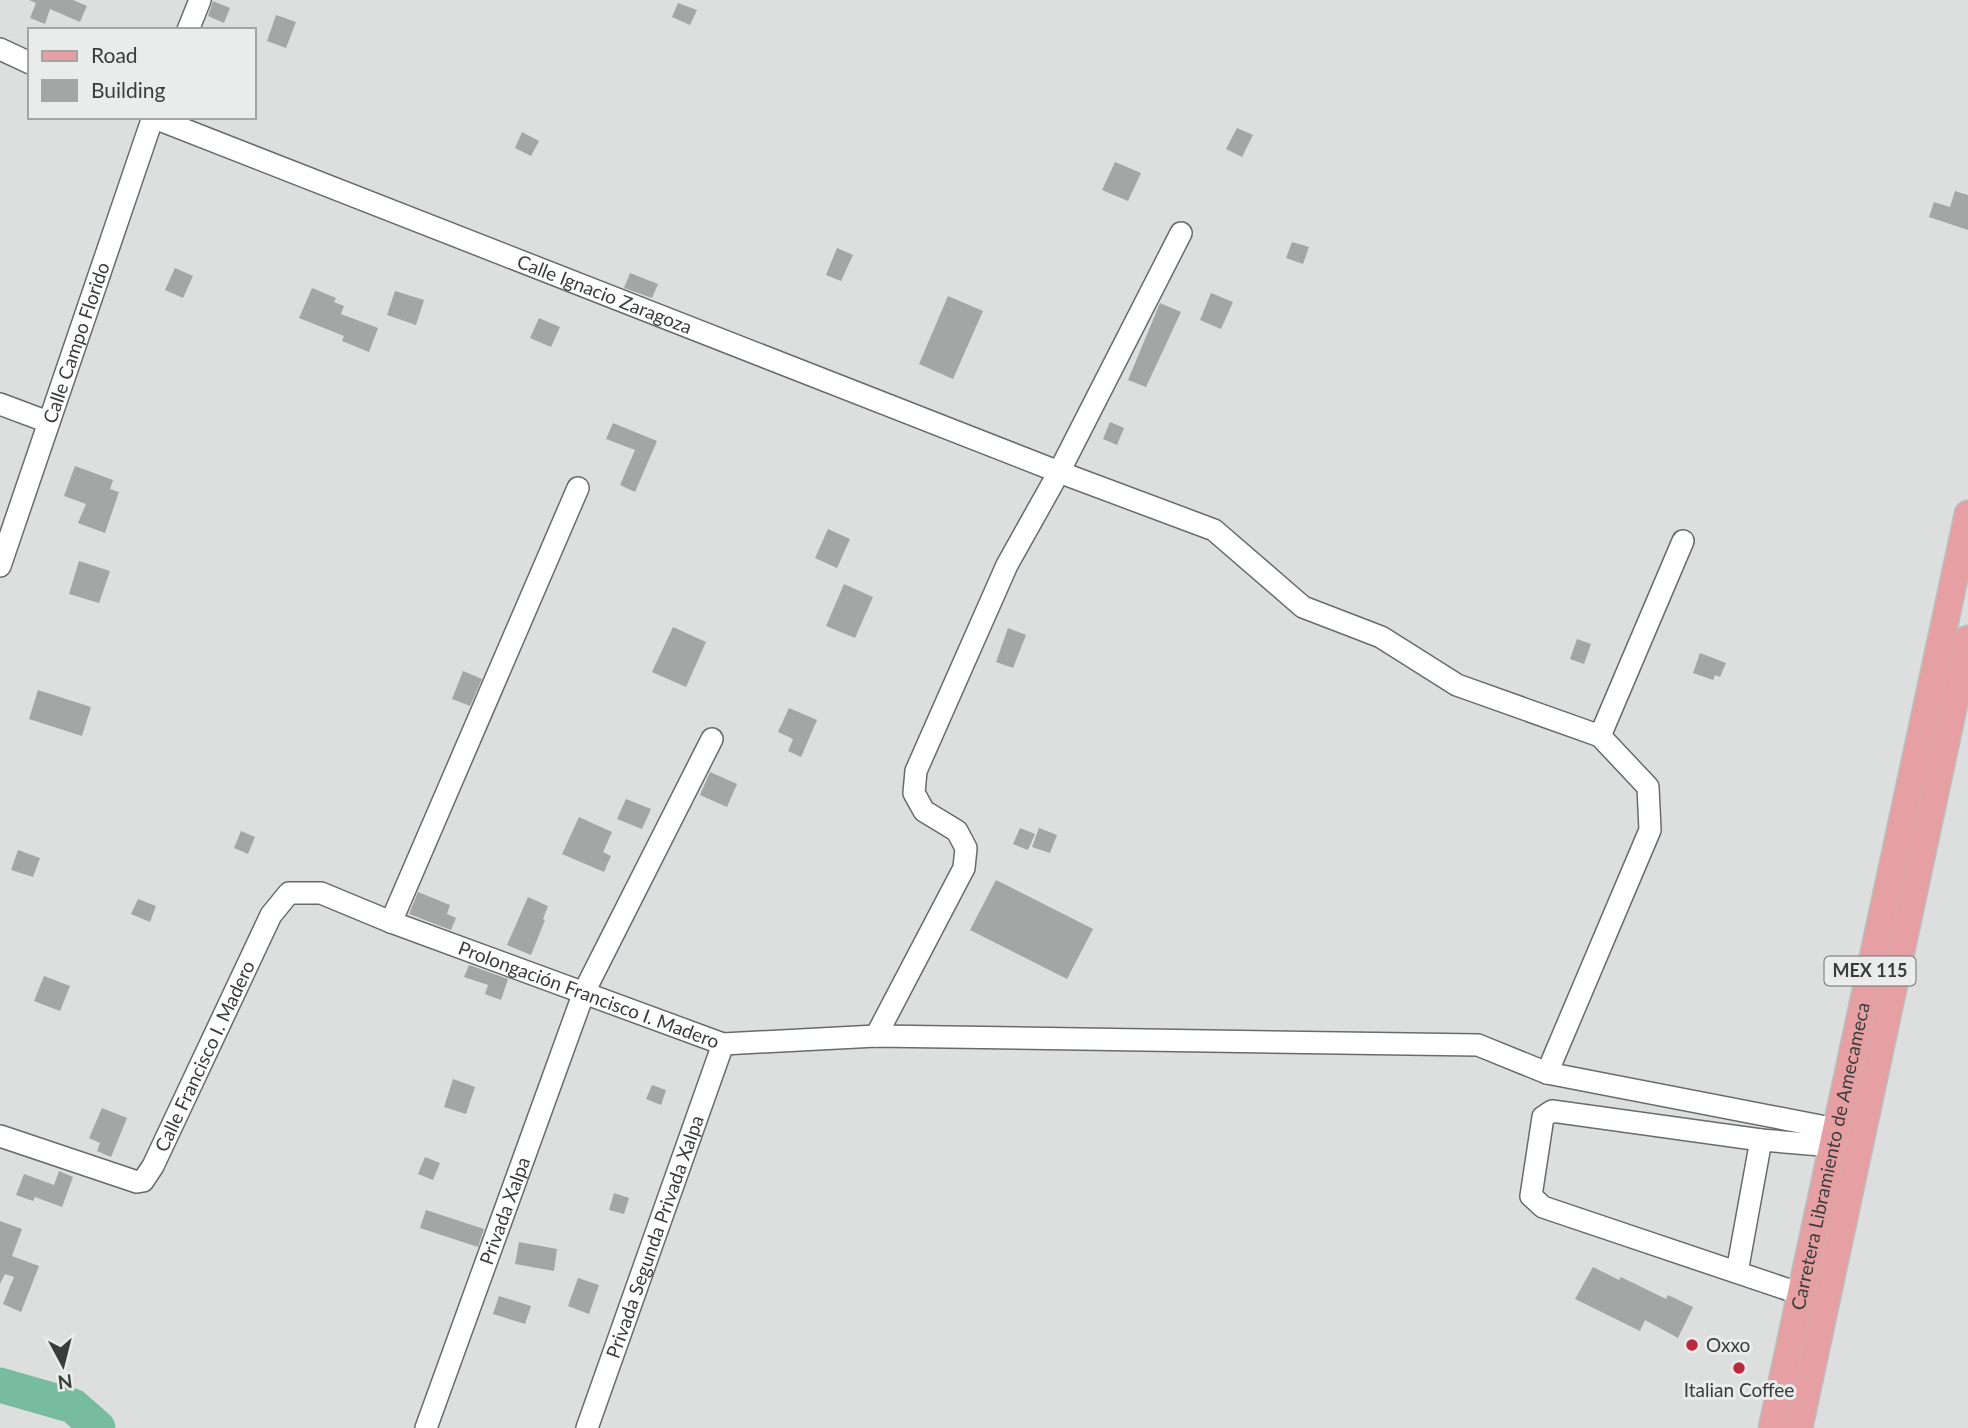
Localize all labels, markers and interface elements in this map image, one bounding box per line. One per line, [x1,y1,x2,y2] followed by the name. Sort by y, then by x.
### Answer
[28,28,256,119] legend
[91,42,138,67] text: Road
[91,77,166,102] text: Building
[514,249,695,338] street label: Calle Ignacio Zaragoza
[38,259,114,426] street label: Calle Campo Florido
[455,936,723,1053] street label: Prolongación Francisco I. Madero
[1825,956,1916,986] road number: MEX 115
[149,957,259,1155] street label: Calle Francisco I. Madero
[1786,1000,1874,1312] street label: Carretera Libramiento de Amecameca
[601,1112,708,1361] street label: Privada Segunda Privada Xalpa
[474,1154,534,1268] street label: Privada Xalpa
[28,1330,98,1400] north arrow
[1706,1333,1750,1356] place label: Oxxo
[1684,1337,1700,1353] marker: Oxxo
[1731,1360,1747,1376] marker: Italian Coffee
[56,1370,74,1395] text: N
[1684,1378,1794,1401] place label: Italian Coffee

